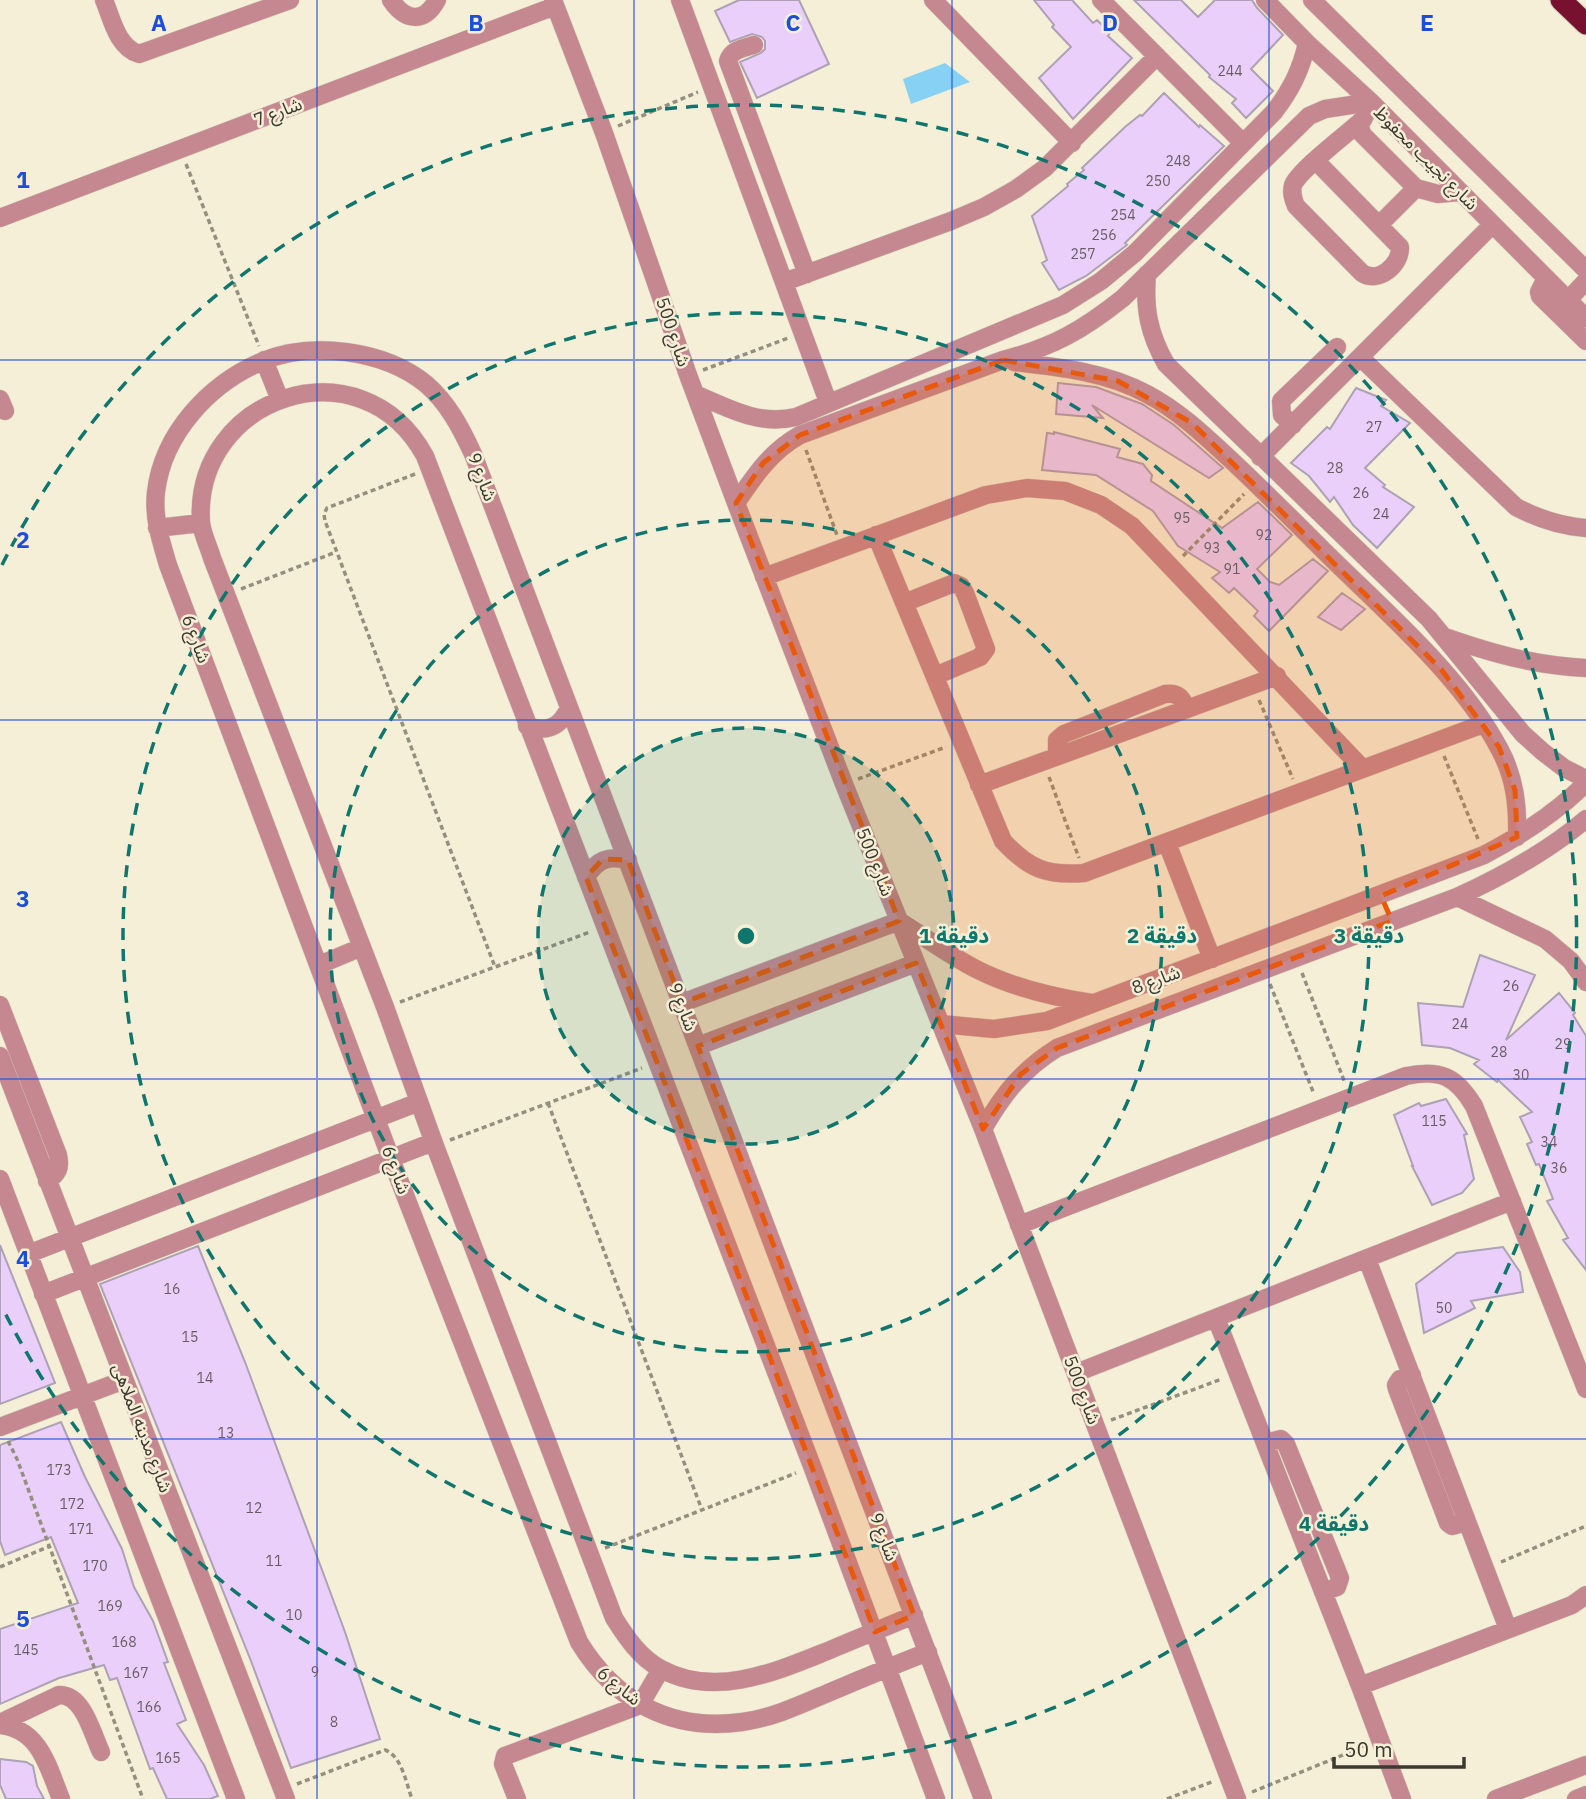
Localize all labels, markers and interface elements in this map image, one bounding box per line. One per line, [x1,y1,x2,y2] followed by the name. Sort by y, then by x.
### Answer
[151,7,167,37] text: A
[468,7,484,37] text: B
[786,7,801,37] text: C
[1102,7,1118,37] text: D
[1420,7,1434,37] text: E
[1217,62,1243,80] house number: 244
[250,92,306,134] street label: شارع 7
[1367,100,1484,217] street label: شارع نجيب محفوظ
[1165,152,1191,170] house number: 248
[16,164,30,194] text: 1
[1145,172,1171,190] house number: 250
[1110,206,1136,224] house number: 254
[1091,226,1117,244] house number: 256
[1070,245,1096,263] house number: 257
[648,294,696,370] street label: شارع 500
[1366,418,1382,436] house number: 27
[460,449,502,505] street label: شارع 9
[1327,459,1343,477] house number: 28
[1353,484,1369,502] house number: 26
[1373,505,1389,523] house number: 24
[1174,509,1190,527] house number: 95
[16,524,30,554] text: 2
[1256,526,1272,544] house number: 92
[1204,539,1220,557] house number: 93
[1224,560,1240,578] house number: 91
[174,611,216,667] street label: شارع 6
[849,824,900,901] street label: شارع 500
[16,883,30,913] text: 3
[919,921,989,949] text: 1 دقيقة
[1127,921,1197,949] text: 2 دقيقة
[1334,921,1404,949] text: 3 دقيقة
[734,924,758,948] centre of rings
[1128,960,1184,1002] street label: شارع 8
[1503,977,1519,995] house number: 26
[661,979,703,1035] street label: شارع 9
[1452,1015,1468,1033] house number: 24
[1555,1035,1571,1053] house number: 29
[1491,1043,1507,1061] house number: 28
[1513,1066,1529,1084] house number: 30
[1421,1112,1447,1130] house number: 115
[1541,1133,1557,1151] house number: 34
[374,1142,416,1198] street label: شارع 6
[1551,1159,1567,1177] house number: 36
[16,1243,30,1273] text: 4
[164,1280,180,1298] house number: 16
[1436,1299,1452,1317] house number: 50
[182,1328,198,1346] house number: 15
[1056,1352,1106,1429] street label: شارع 500
[104,1360,178,1497] street label: شارع مدينه الملاهى
[197,1369,213,1387] house number: 14
[218,1424,234,1442] house number: 13
[46,1461,72,1479] house number: 173
[59,1495,85,1513] house number: 172
[246,1499,262,1517] house number: 12
[862,1509,904,1565] street label: شارع 9
[1299,1509,1369,1537] text: 4 دقيقة
[68,1520,94,1538] house number: 171
[266,1552,282,1570] house number: 11
[82,1557,108,1575] house number: 170
[97,1597,123,1615] house number: 169
[16,1603,30,1633] text: 5
[286,1606,302,1624] house number: 10
[111,1633,137,1651] house number: 168
[13,1641,39,1659] house number: 145
[591,1661,646,1713] street label: شارع 6
[311,1663,319,1681] house number: 9
[123,1664,149,1682] house number: 167
[136,1698,162,1716] house number: 166
[330,1713,338,1731] house number: 8
[1334,1726,1464,1770] scale bar
[1344,1735,1393,1763] text: 50 m
[155,1749,181,1767] house number: 165

